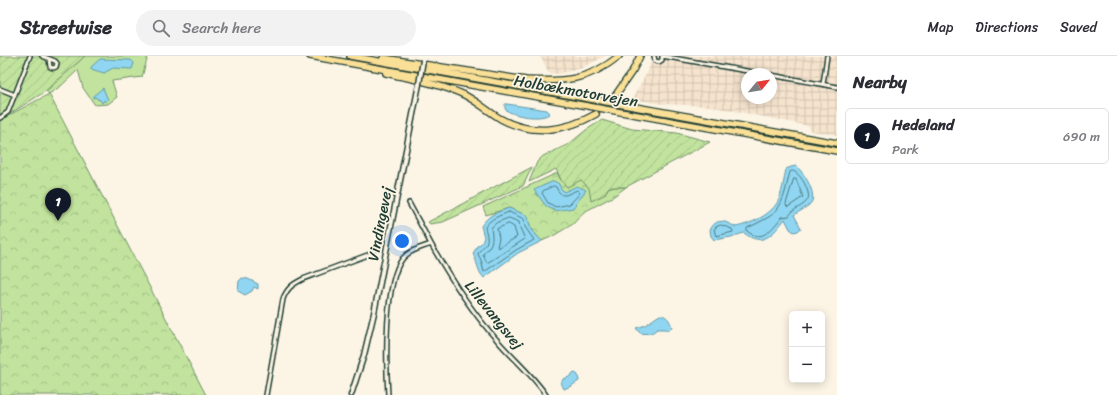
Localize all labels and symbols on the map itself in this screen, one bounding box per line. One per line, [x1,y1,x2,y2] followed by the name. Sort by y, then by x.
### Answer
[512,67,640,115] street label: Holbækmotorvejen
[741,68,777,104] north arrow
[360,184,400,263] street label: Vindingevej
[45,188,71,221] pin: 1
[392,231,412,251] your location
[458,274,530,356] street label: Lillevangsvej

